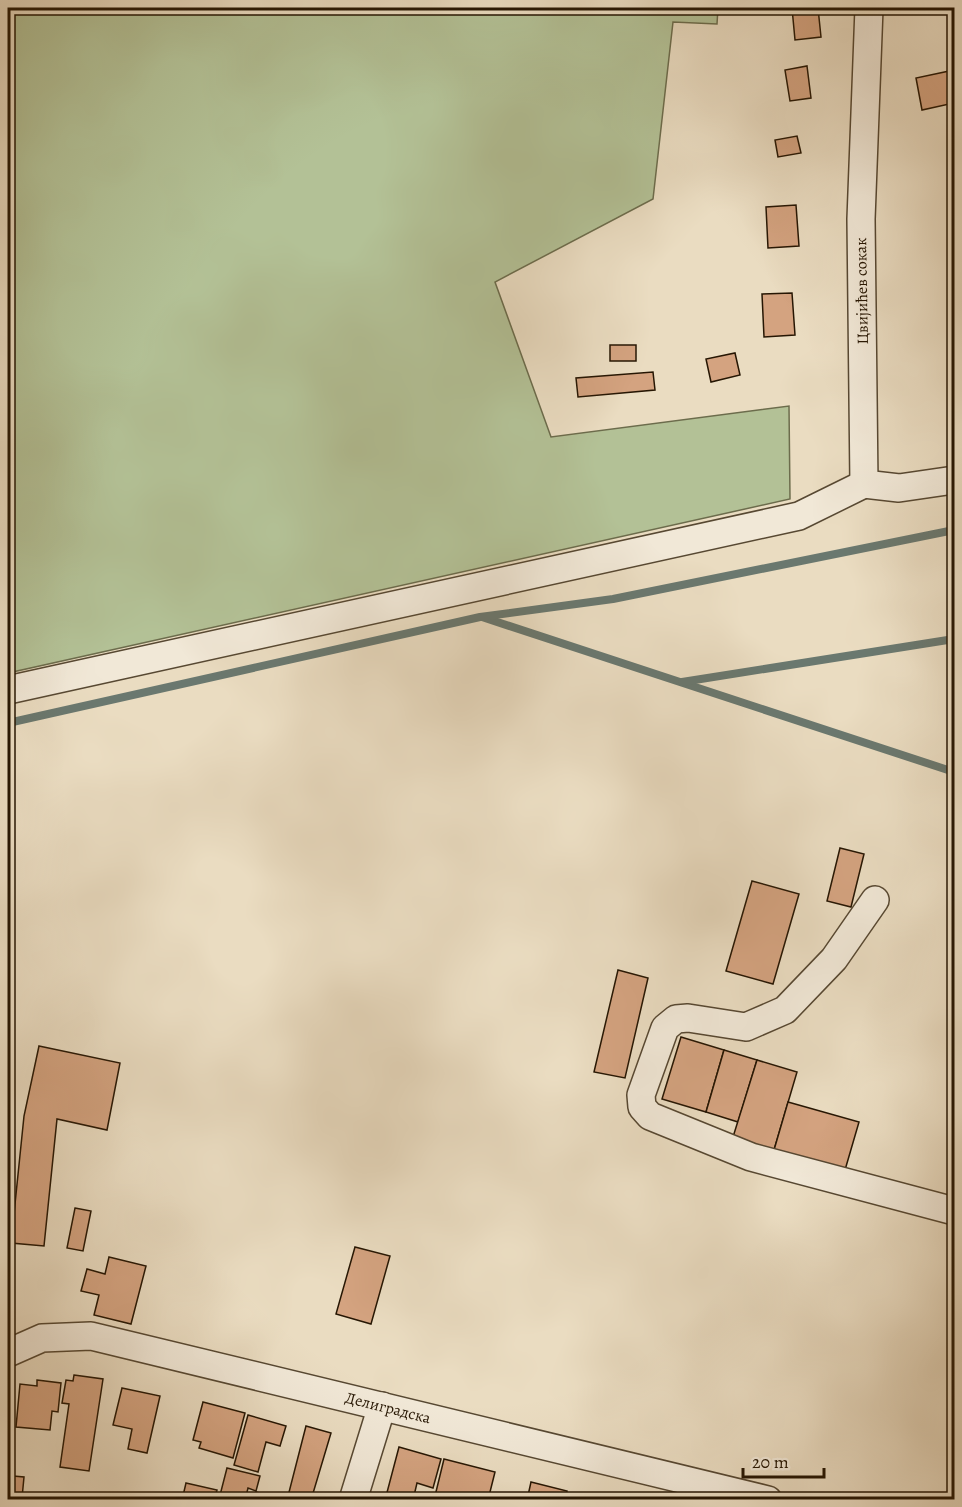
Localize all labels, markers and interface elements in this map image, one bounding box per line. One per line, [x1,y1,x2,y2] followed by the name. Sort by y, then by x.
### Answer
[850,237,874,345] street label: Цвијићев сокак
[343,1387,434,1429] street label: Делиградска
[743,1441,824,1479] scale bar
[752,1450,789,1474] text: 20 m

